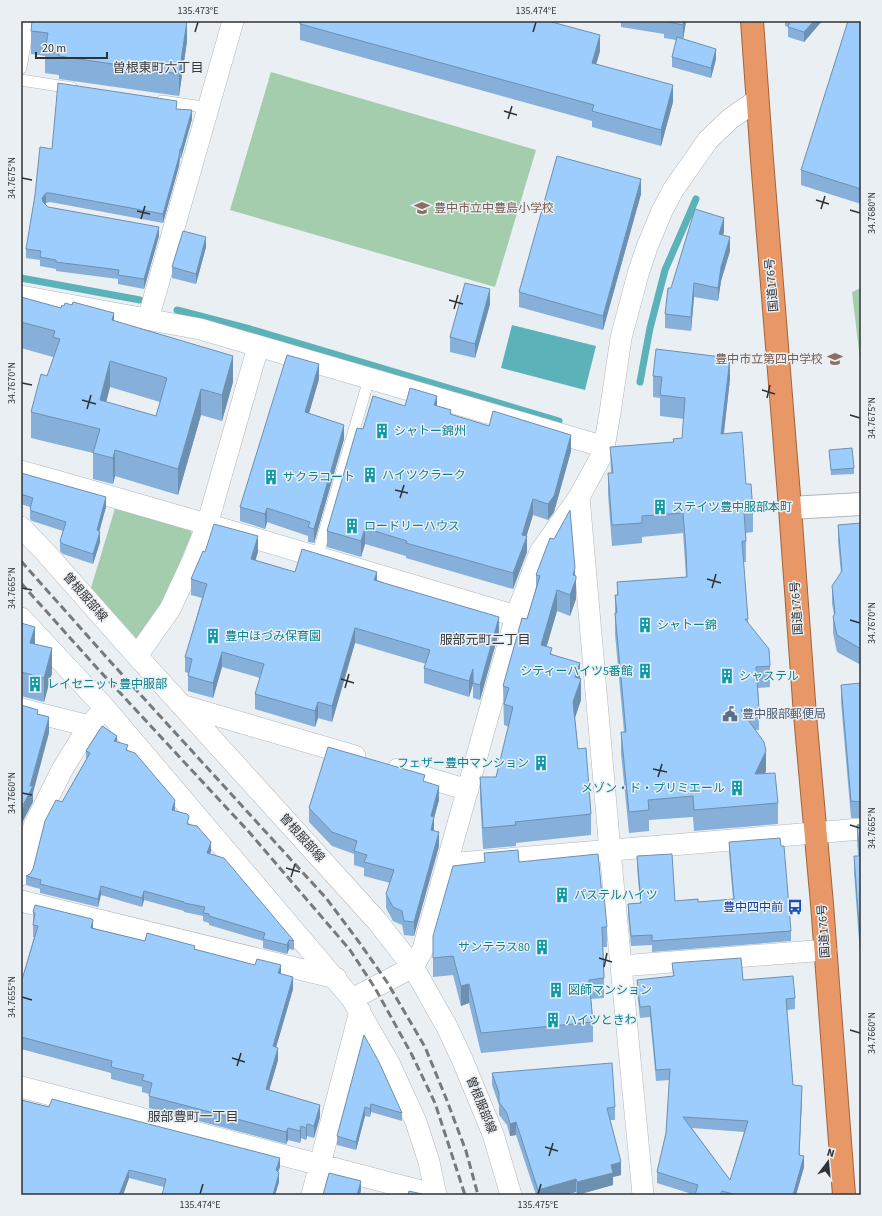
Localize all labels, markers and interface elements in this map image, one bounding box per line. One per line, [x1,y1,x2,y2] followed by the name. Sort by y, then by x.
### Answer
[178,4,218,18] text: 135.473°E
[516,4,556,18] text: 135.474°E
[36,34,107,60] scale bar
[42,40,66,57] text: 20 m
[112,59,204,77] district label: 曽根東町六丁目
[5,157,19,199] text: 34.7675°N
[865,192,879,234] text: 34.7680°N
[413,199,431,217] school or university icon: 豊中市立中豊島小学校
[434,200,554,217] place label: 豊中市立中豊島小学校
[761,257,783,313] street label: 国道176号
[826,350,844,368] school or university icon: 豊中市立第四中学校
[715,351,823,368] place label: 豊中市立第四中学校
[5,362,19,404] text: 34.7670°N
[865,397,879,439] text: 34.7675°N
[373,422,391,440] building icon: シャトー錦州
[394,423,466,440] place label: シャトー錦州
[361,466,379,484] building icon: ハイツクラーク
[382,467,466,484] place label: ハイツクラーク
[262,468,280,486] building icon: サクラコート
[283,469,355,486] place label: サクラコート
[651,498,669,516] building icon: ステイツ豊中服部本町
[672,499,792,516] place label: ステイツ豊中服部本町
[343,517,361,535] building icon: ロードリーハウス
[364,518,460,535] place label: ロードリーハウス
[5,567,19,609] text: 34.7665°N
[59,569,111,625] street label: 曽根服部線
[787,581,807,635] street label: 国道176号
[865,602,879,644] text: 34.7670°N
[636,616,654,634] building icon: シャトー錦
[657,617,717,634] place label: シャトー錦
[204,627,222,645] building icon: 豊中ほづみ保育園
[225,628,321,645] place label: 豊中ほづみ保育園
[439,631,531,649] district label: 服部元町二丁目
[636,662,654,680] building icon: シティーハイツ5番館
[520,663,633,680] place label: シティーハイツ5番館
[718,667,736,685] building icon: シャステル
[739,668,799,685] place label: シャステル
[26,675,44,693] building icon: レイセニット豊中服部
[47,676,167,693] place label: レイセニット豊中服部
[721,705,739,723] public building icon: 豊中服部郵便局
[742,706,826,723] place label: 豊中服部郵便局
[532,754,550,772] building icon: フェザー豊中マンション
[397,755,529,772] place label: フェザー豊中マンション
[5,772,19,814] text: 34.7660°N
[728,779,746,797] building icon: メゾン・ド・プリミエール
[581,780,725,797] place label: メゾン・ド・プリミエール
[865,807,879,849] text: 34.7665°N
[276,810,328,866] street label: 曽根服部線
[553,886,571,904] building icon: パステルハイツ
[574,887,658,904] place label: パステルハイツ
[786,898,804,916] bus stop icon: 豊中四中前
[723,899,783,916] place label: 豊中四中前
[814,904,834,958] street label: 国道176号
[533,938,551,956] building icon: サンテラス80
[458,939,530,956] place label: サンテラス80
[5,976,19,1018] text: 34.7655°N
[547,981,565,999] building icon: 図師マンション
[568,982,652,999] place label: 図師マンション
[544,1011,562,1029] building icon: ハイツときわ
[565,1012,637,1029] place label: ハイツときわ
[865,1012,879,1054] text: 34.7660°N
[462,1074,500,1136] street label: 曽根服部線
[147,1108,239,1126] district label: 服部豊町一丁目
[808,1142,848,1182] north arrow
[825,1145,836,1161] text: N
[180,1198,220,1212] text: 135.474°E
[518,1198,558,1212] text: 135.475°E

